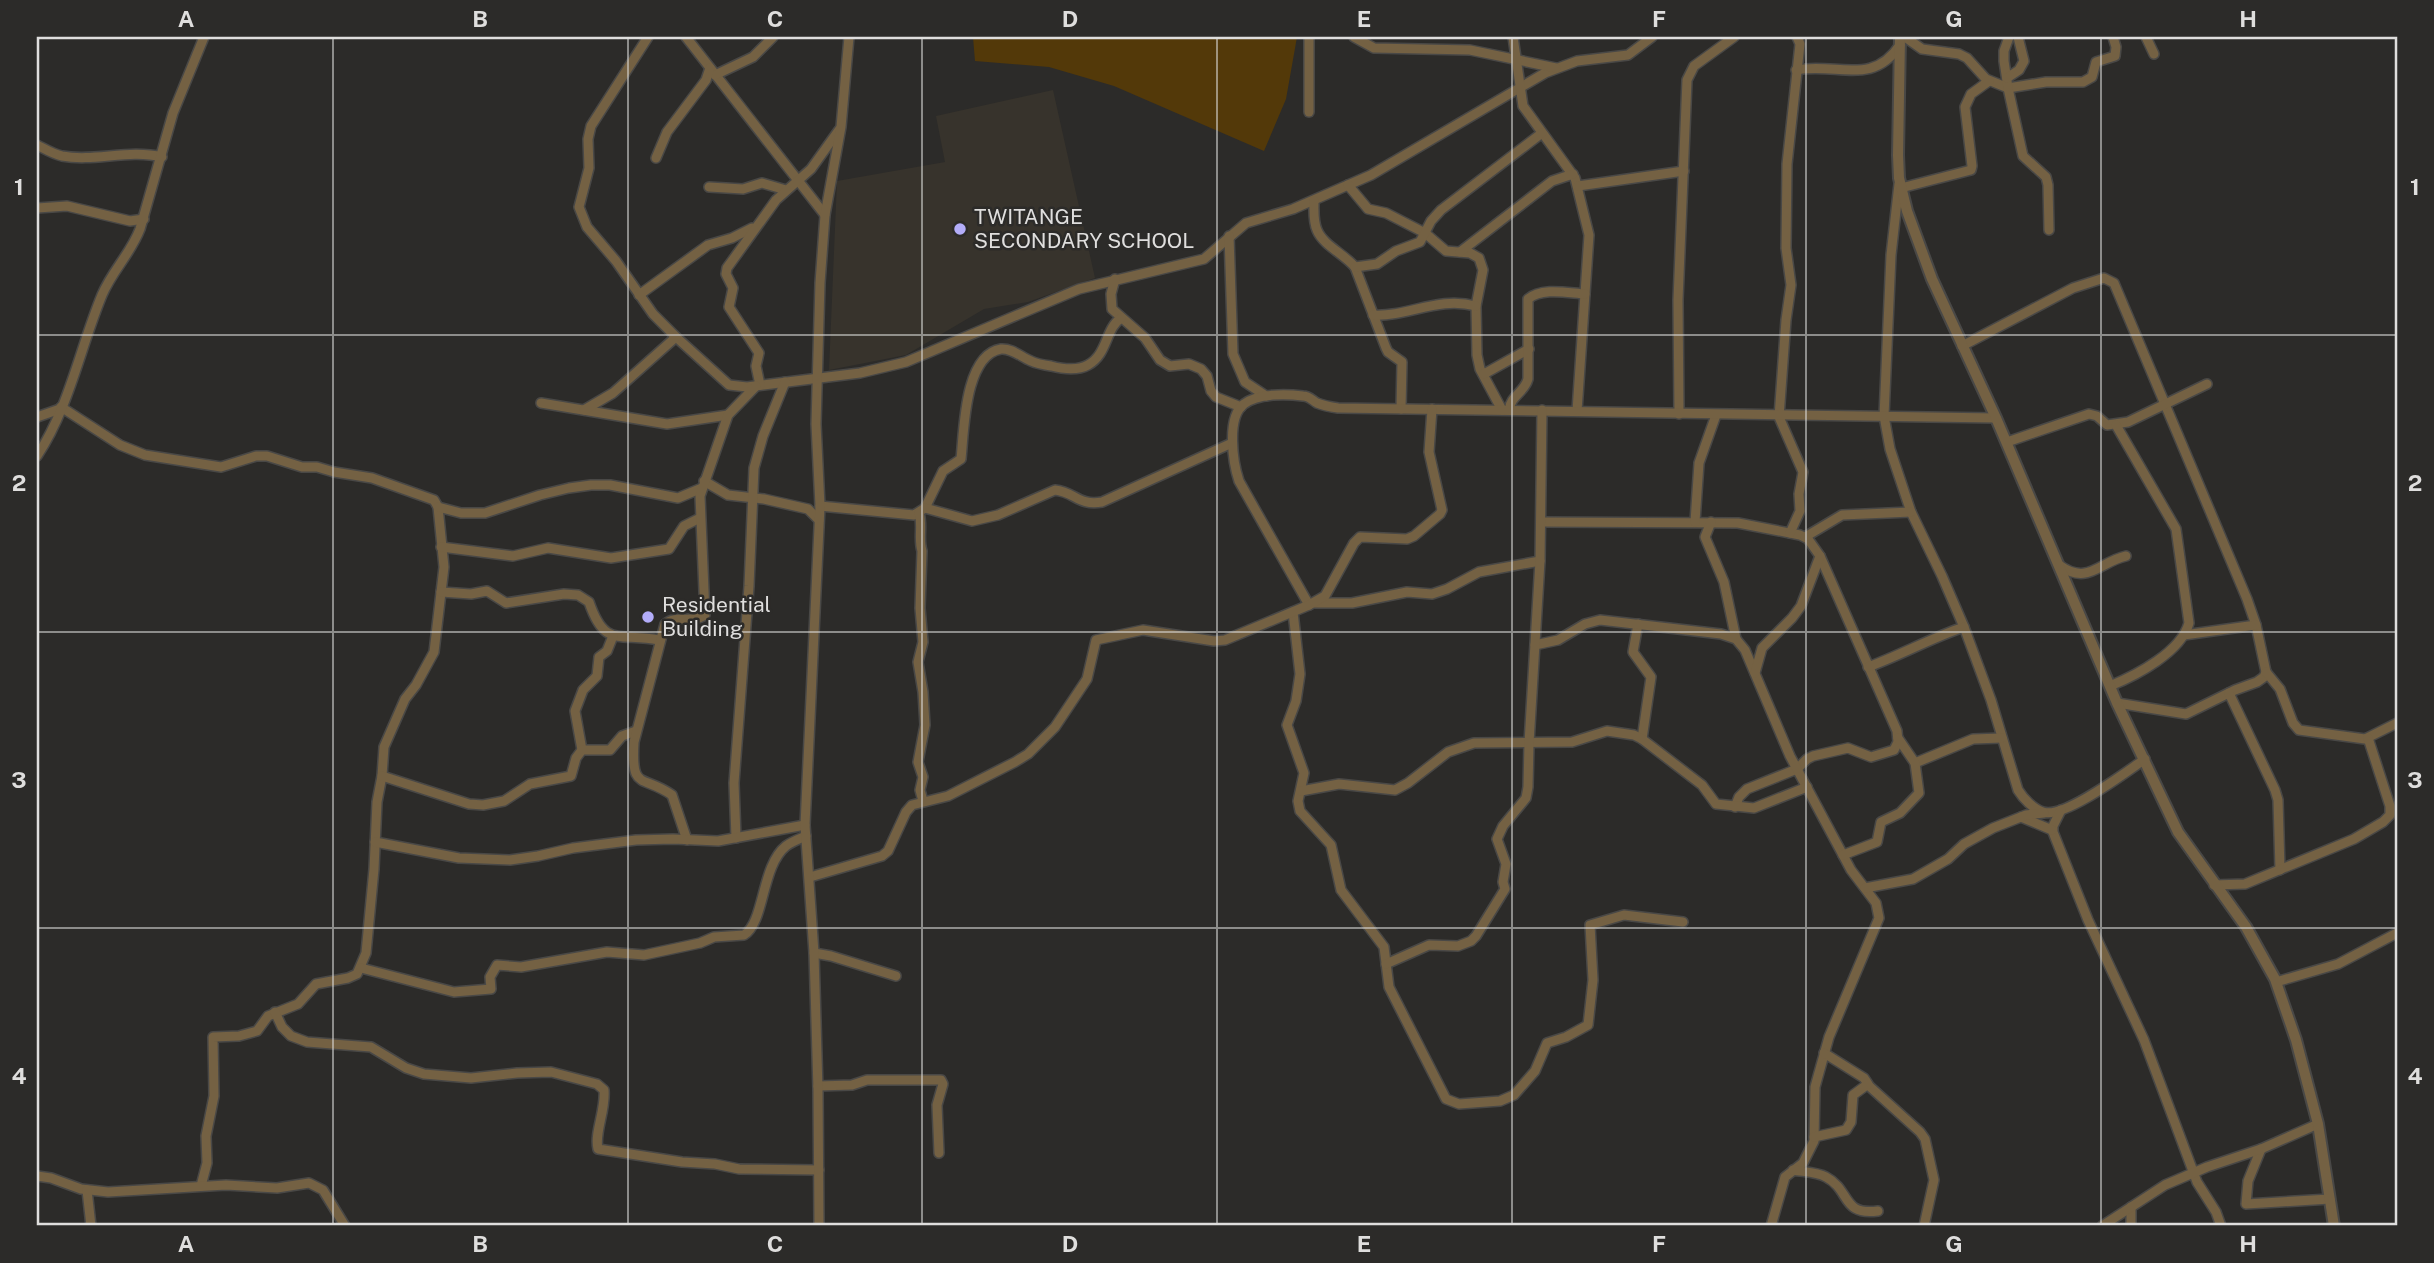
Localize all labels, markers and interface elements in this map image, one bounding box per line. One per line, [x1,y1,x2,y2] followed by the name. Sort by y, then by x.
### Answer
[178,5,195,32] text: A
[472,5,488,32] text: B
[767,5,783,32] text: C
[1062,5,1078,32] text: D
[1357,5,1371,32] text: E
[1652,5,1666,32] text: F
[1945,5,1963,32] text: G
[2239,5,2257,32] text: H
[14,173,24,200] text: 1
[2410,173,2420,200] text: 1
[974,204,1194,253] place label: TWITANGE SECONDARY SCHOOL
[952,221,968,237] marker: TWITANGE SECONDARY SCHOOL
[12,469,26,496] text: 2
[2408,469,2422,496] text: 2
[662,592,771,641] place label: Residential Building
[640,609,656,625] marker: Residential Building
[11,766,27,793] text: 3
[2407,766,2423,793] text: 3
[11,1062,27,1089] text: 4
[2407,1062,2423,1089] text: 4
[178,1230,195,1257] text: A
[472,1230,488,1257] text: B
[767,1230,783,1257] text: C
[1062,1230,1078,1257] text: D
[1357,1230,1371,1257] text: E
[1652,1230,1666,1257] text: F
[1945,1230,1963,1257] text: G
[2239,1230,2257,1257] text: H

